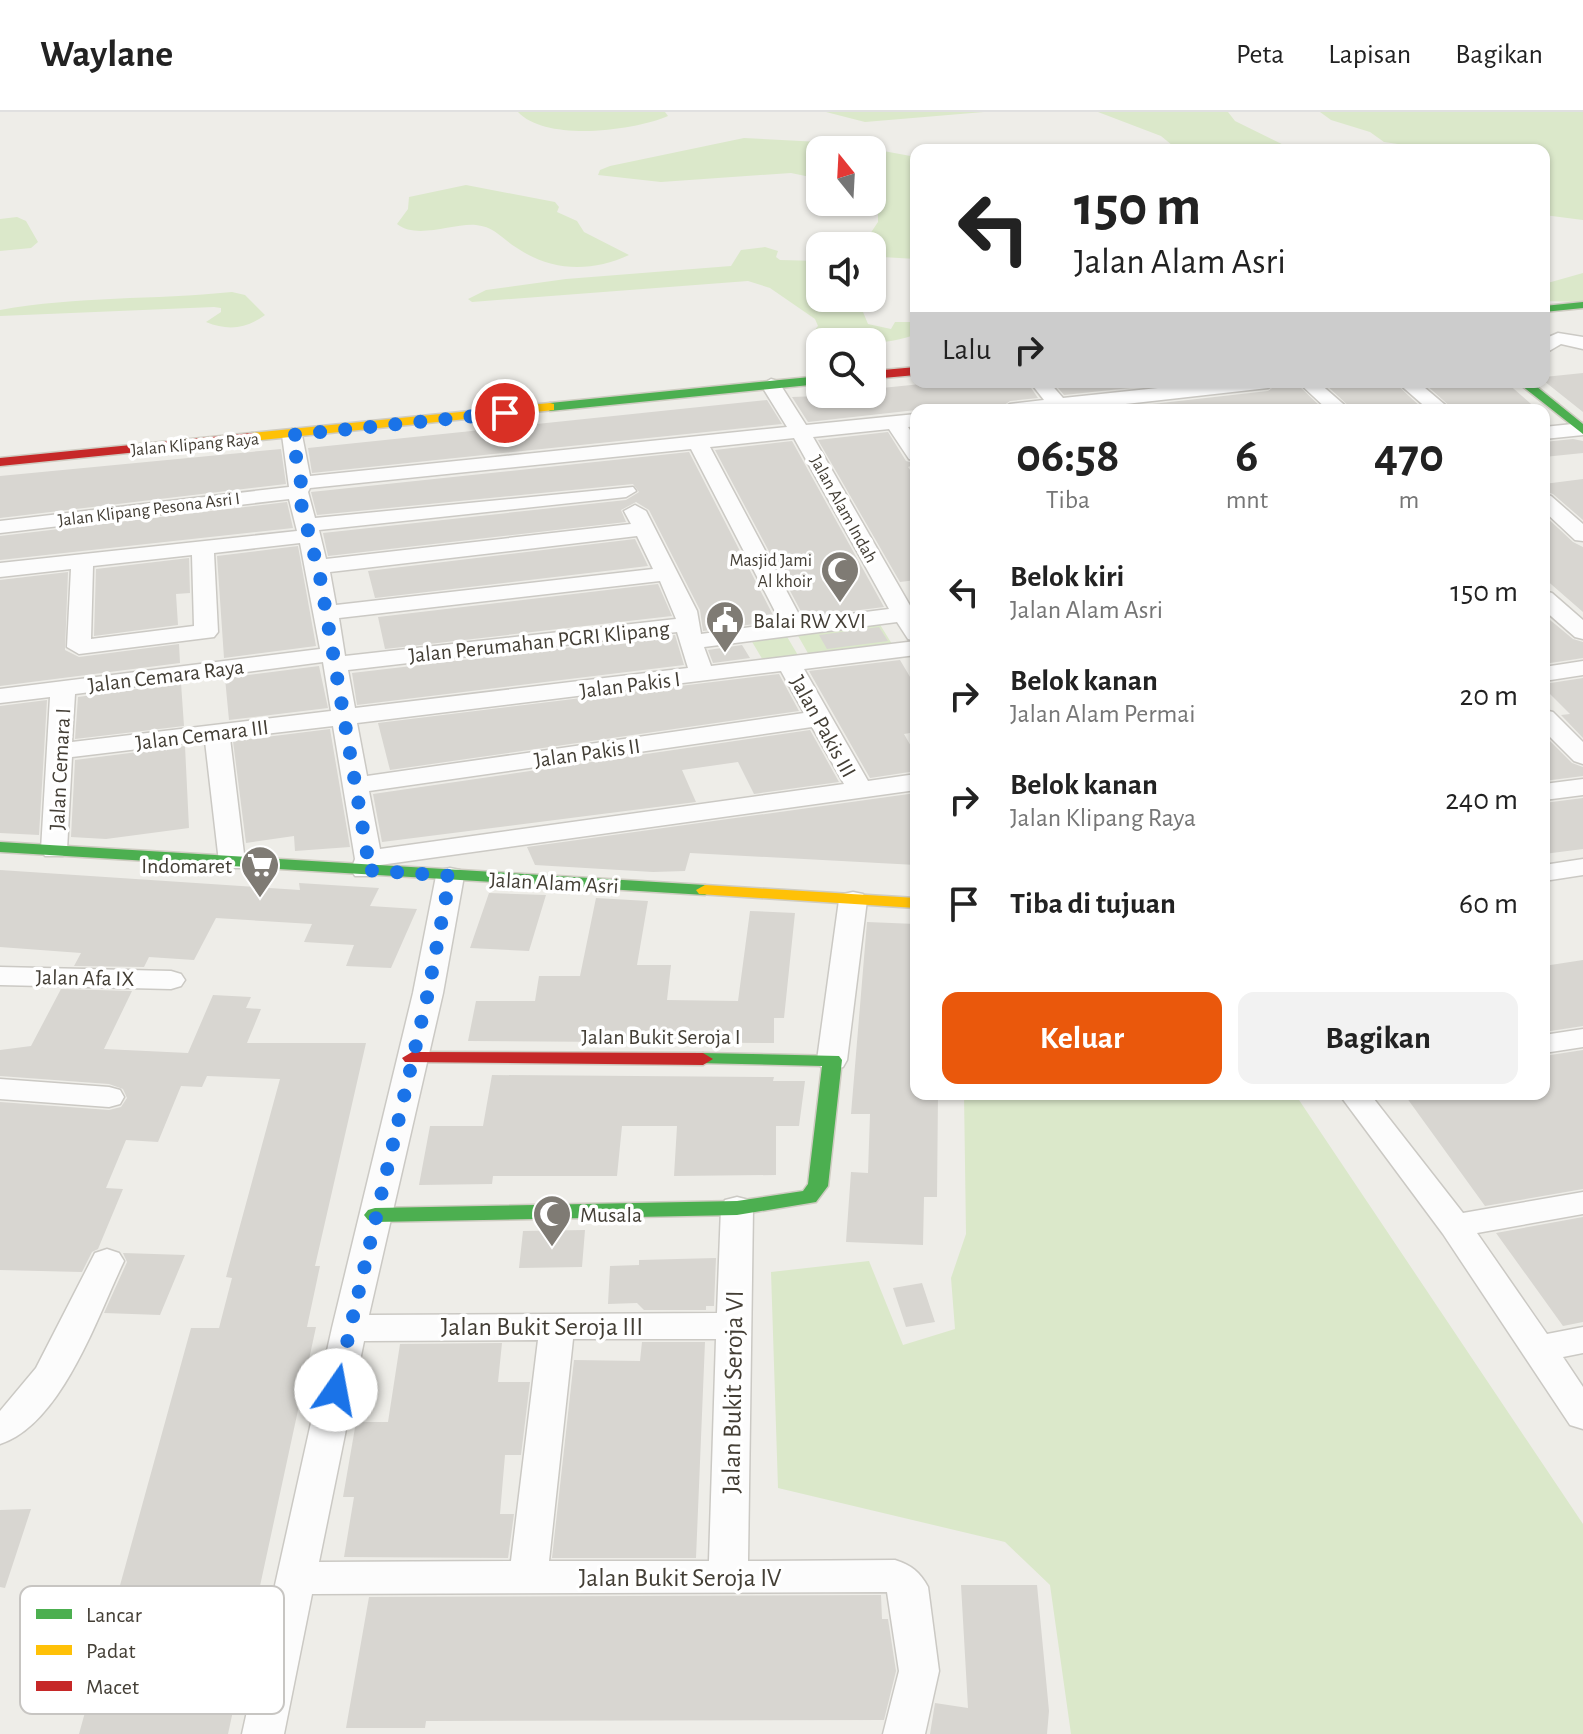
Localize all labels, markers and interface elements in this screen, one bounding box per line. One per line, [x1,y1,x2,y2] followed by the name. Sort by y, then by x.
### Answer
[40,36,173,74] text: Waylane
[1236,41,1284,69] text: Peta
[1328,41,1411,69] text: Lapisan
[1455,41,1543,69] text: Bagikan
[806,136,886,216] north arrow
[806,136,886,408] map controls
[942,176,1046,280] icon: left
[1074,179,1201,235] text: 150 m
[806,232,886,312] button: sound
[1074,244,1286,280] text: Jalan Alam Asri
[806,328,886,408] button: search
[1007,328,1051,372] icon: right
[942,335,991,365] text: Lalu
[471,379,539,447] pin
[483,391,527,435] icon: arrive
[130,430,260,460] street label: Jalan Klipang Raya
[1016,433,1120,481] text: 06:58
[1235,433,1258,481] text: 6
[1374,433,1444,481] text: 470
[806,453,880,566] street label: Jalan Alam Indah
[1046,487,1090,513] text: Tiba
[1226,487,1268,513] text: mnt
[1399,487,1419,513] text: m
[57,490,241,530] street label: Jalan Klipang Pesona Asri I
[819,549,861,604] mosque icon: Masjid Jami Al khoir
[729,552,812,591] place label: Masjid Jami Al khoir
[1010,562,1124,592] text: Belok kiri
[942,570,986,614] icon: left
[1450,577,1518,607] text: 150 m
[1010,597,1163,623] text: Jalan Alam Asri
[704,599,746,654] public building icon: Balai RW XVI
[753,610,866,632] place label: Balai RW XVI
[408,617,671,667] street label: Jalan Perumahan PGRI Klipang
[87,656,245,696] street label: Jalan Cemara Raya
[1010,666,1158,696] text: Belok kanan
[579,668,682,702] street label: Jalan Pakis I
[786,672,860,781] street label: Jalan Pakis III
[942,674,986,718] icon: right
[1460,681,1518,711] text: 20 m
[1010,701,1196,727] text: Jalan Alam Permai
[46,707,74,831] street label: Jalan Cemara I
[134,716,270,754] street label: Jalan Cemara III
[533,735,642,771] street label: Jalan Pakis II
[1010,770,1158,800] text: Belok kanan
[942,778,986,822] icon: right
[1445,785,1518,815] text: 240 m
[1010,805,1196,831] text: Jalan Klipang Raya
[239,844,281,899] supermarket icon: Indomaret
[141,855,232,877] place label: Indomaret
[489,869,619,897] street label: Jalan Alam Asri
[942,882,986,926] icon: arrive
[1010,889,1176,919] text: Tiba di tujuan
[1459,889,1518,919] text: 60 m
[35,966,135,990] street label: Jalan Afa IX
[942,992,1222,1084] button: Keluar
[1238,992,1518,1084] button: Bagikan
[581,1026,741,1048] street label: Jalan Bukit Seroja I
[531,1193,573,1248] mosque icon: Musala
[580,1204,642,1226] place label: Musala
[718,1290,748,1494] street label: Jalan Bukit Seroja VI
[441,1314,643,1340] street label: Jalan Bukit Seroja III
[294,1348,378,1432] position arrow
[579,1565,782,1591] street label: Jalan Bukit Seroja IV
[20,1586,284,1714] legend
[86,1604,142,1626] text: Lancar
[86,1640,136,1662] text: Padat
[86,1676,139,1698] text: Macet

